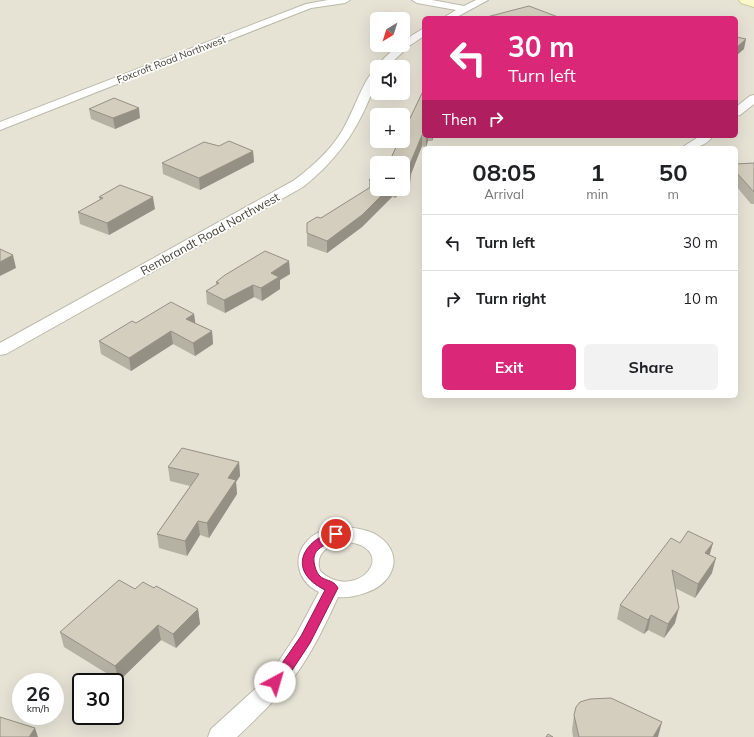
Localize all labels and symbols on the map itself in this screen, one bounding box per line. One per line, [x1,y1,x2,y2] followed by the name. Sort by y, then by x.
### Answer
[370,12,410,52] north arrow
[115,32,228,86] street label: Foxcroft Road Northwest
[138,189,282,278] street label: Rembrandt Road Northwest
[319,517,353,551] pin
[254,661,296,703] position arrow
[72,673,124,725] speed limit sign: 30

